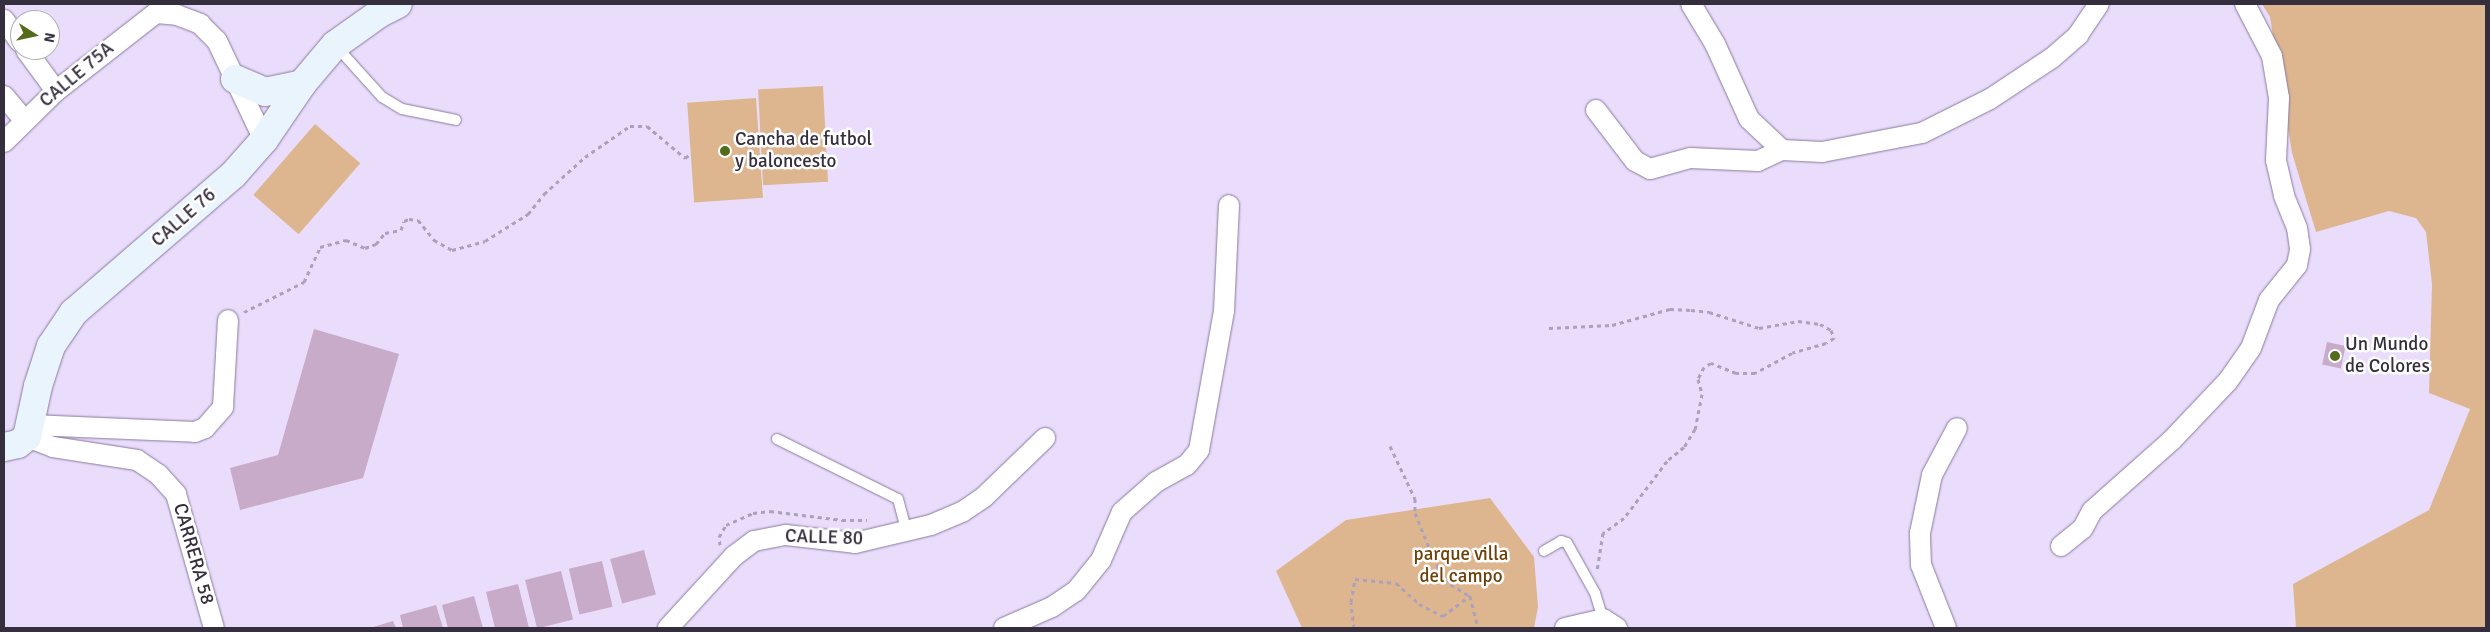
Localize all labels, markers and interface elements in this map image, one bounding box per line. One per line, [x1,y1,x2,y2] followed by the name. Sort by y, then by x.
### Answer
[10,10,60,60] north arrow
[40,31,58,44] text: N
[35,37,119,113] street label: CALLE 75A
[735,129,872,173] place label: Cancha de futbol y baloncesto
[719,145,731,157] marker: Cancha de futbol y baloncesto
[147,184,221,252] street label: CALLE 76
[2345,334,2430,378] place label: Un Mundo de Colores
[2329,350,2341,362] marker: Un Mundo de Colores
[168,501,218,607] street label: CARRERA 58
[785,525,863,551] street label: CALLE 80
[1414,544,1508,588] park label: parque villa del campo

